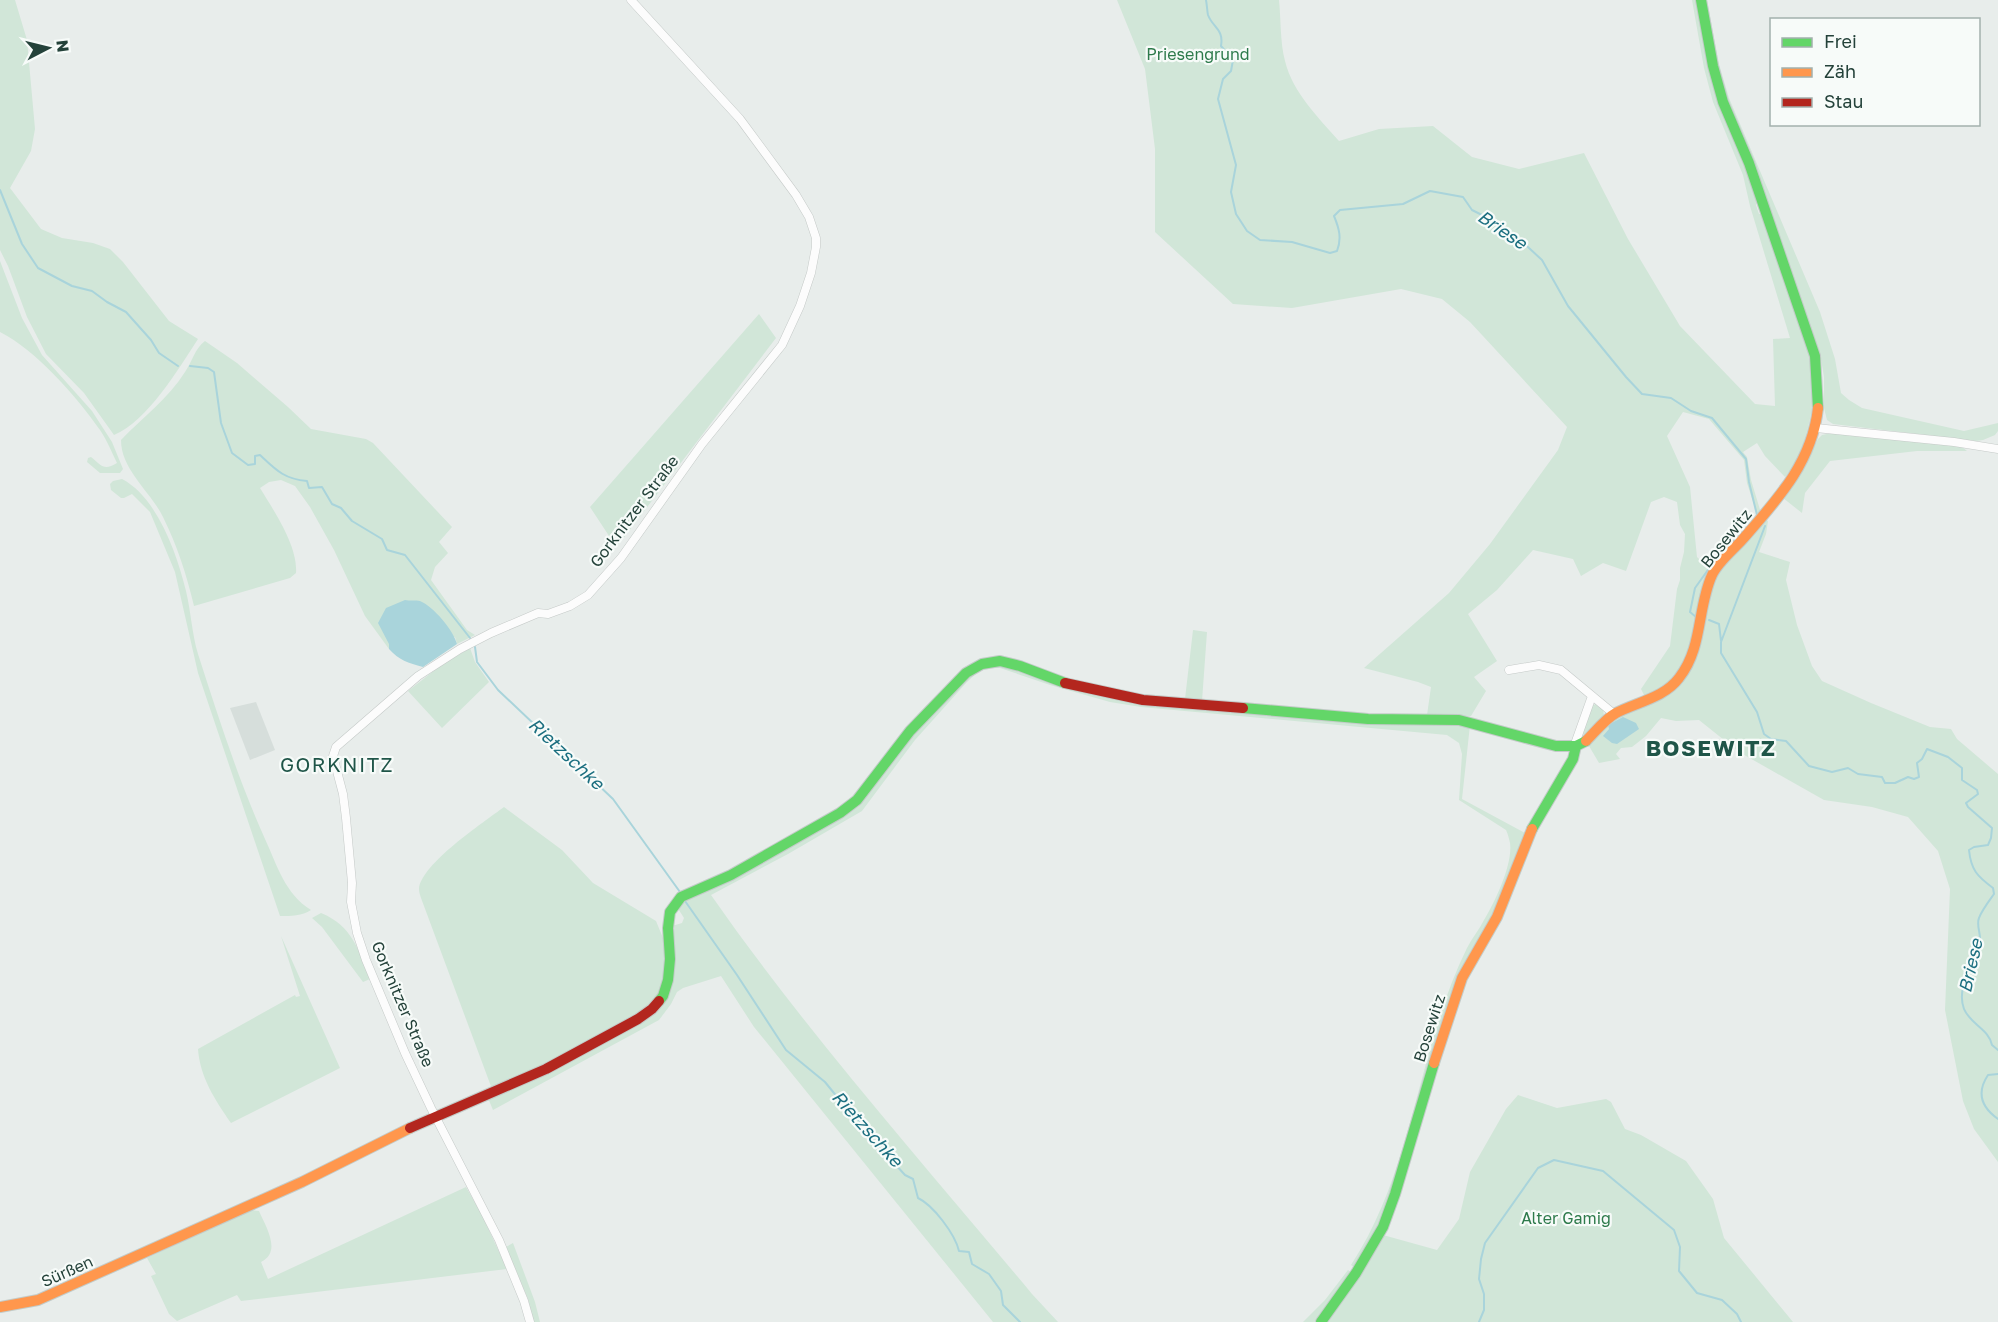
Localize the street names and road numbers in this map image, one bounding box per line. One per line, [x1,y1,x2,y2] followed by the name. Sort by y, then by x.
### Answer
[585,451,683,571] street label: Gorknitzer Straße
[1696,504,1756,572] street label: Bosewitz
[367,938,439,1070] street label: Gorknitzer Straße
[1409,992,1449,1064] street label: Bosewitz
[38,1251,96,1291] street label: Sürßen

